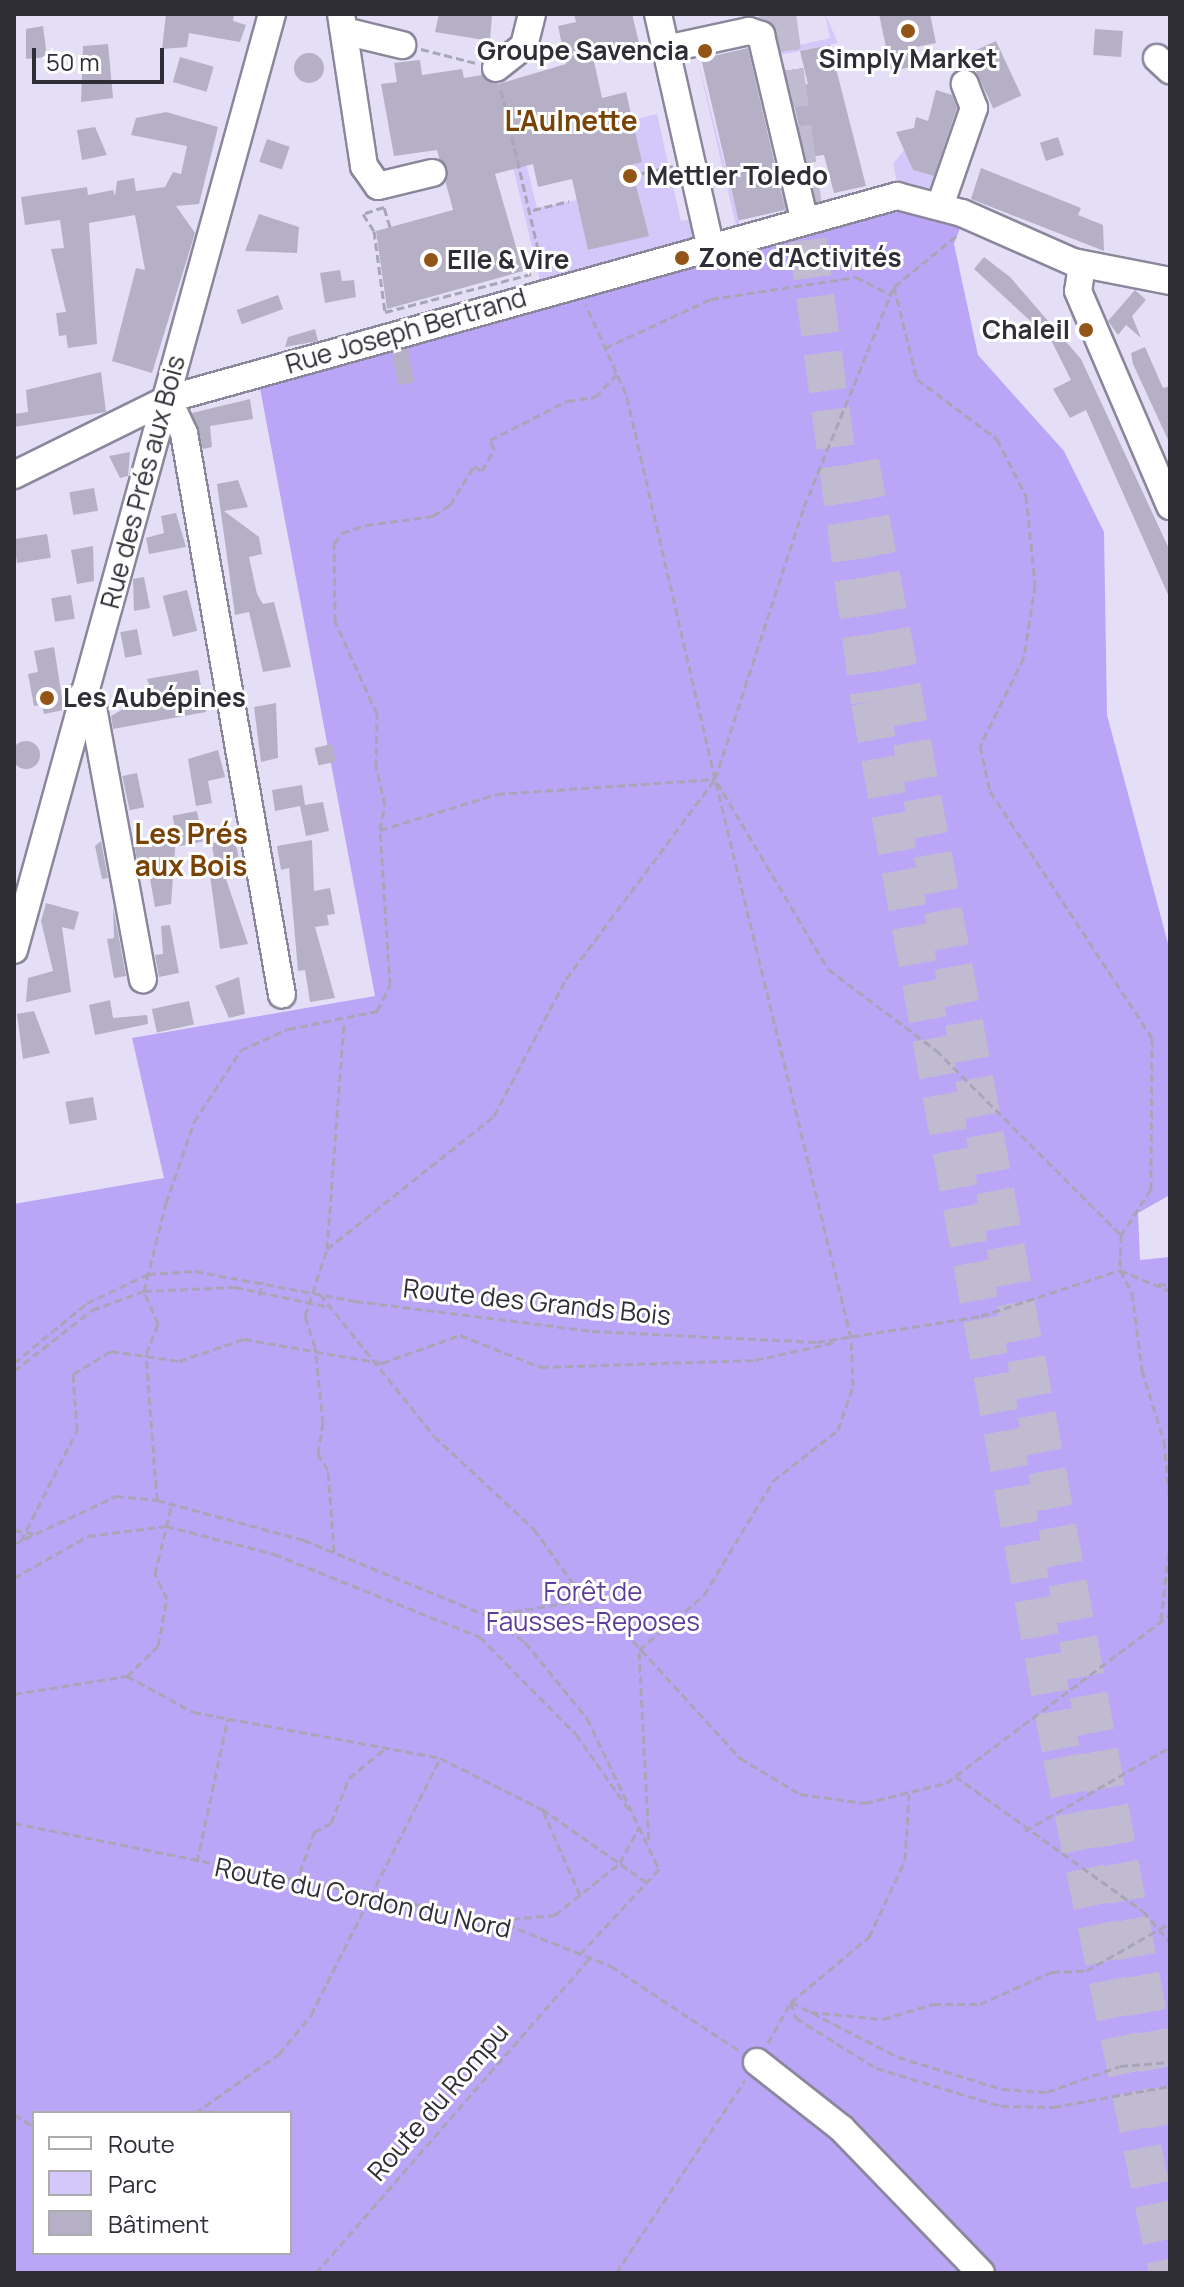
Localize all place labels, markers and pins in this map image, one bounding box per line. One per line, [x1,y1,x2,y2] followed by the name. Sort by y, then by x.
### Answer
[899,22,917,40] marker: Simply Market
[477,35,689,67] place label: Groupe Savencia
[696,42,714,60] marker: Groupe Savencia
[818,43,998,75] place label: Simply Market
[646,160,828,192] place label: Mettler Toledo
[621,167,639,185] marker: Mettler Toledo
[698,242,902,274] place label: Zone d'Activités
[447,244,569,276] place label: Elle & Vire
[673,249,691,267] marker: Zone d'Activités
[422,251,440,269] marker: Elle & Vire
[982,314,1070,346] place label: Chaleil
[1077,321,1095,339] marker: Chaleil
[63,682,246,714] place label: Les Aubépines
[38,689,56,707] marker: Les Aubépines

